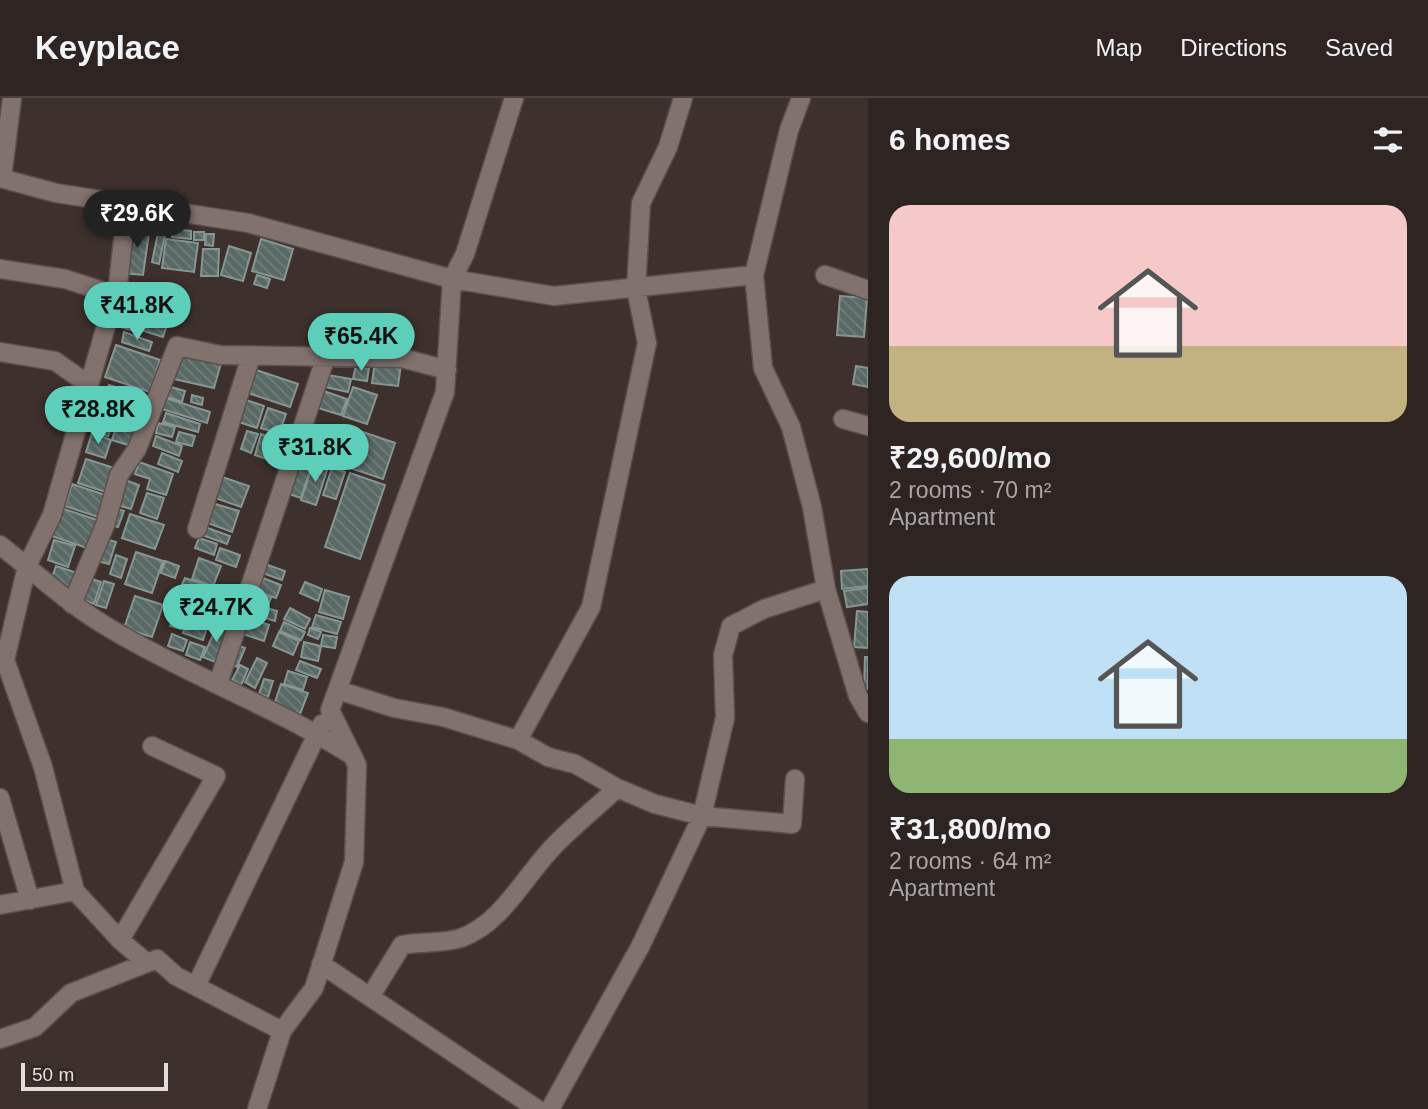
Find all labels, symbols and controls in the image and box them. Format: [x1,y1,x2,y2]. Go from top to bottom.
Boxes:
text: Keyplace [35,29,180,66]
text: Map [1096,34,1142,61]
text: Directions [1180,34,1287,61]
text: Saved [1325,34,1393,61]
icon: filters [1369,121,1407,159]
text: 6 homes [889,123,1011,156]
pin: ₹29.6K [80,190,194,250]
text: ₹29.6K [100,200,174,226]
icon: home [1085,250,1211,376]
pin: ₹41.8K [80,282,194,342]
text: ₹41.8K [100,292,174,318]
pin: ₹65.4K [304,314,418,373]
text: ₹65.4K [324,323,398,349]
pin: ₹28.8K [41,386,155,446]
text: ₹28.8K [61,396,135,422]
pin: ₹31.8K [258,424,372,484]
text: ₹31.8K [278,434,352,460]
text: ₹29,600/mo [889,441,1051,474]
text: 2 rooms · 70 m² [889,477,1051,503]
text: Apartment [889,504,995,530]
pin: ₹24.7K [159,584,273,644]
text: ₹24.7K [179,594,253,620]
icon: home [1085,621,1211,747]
text: ₹31,800/mo [889,812,1051,845]
text: 2 rooms · 64 m² [889,848,1051,874]
text: Apartment [889,875,995,901]
scale bar [21,1060,168,1092]
text: 50 m [32,1064,74,1085]

